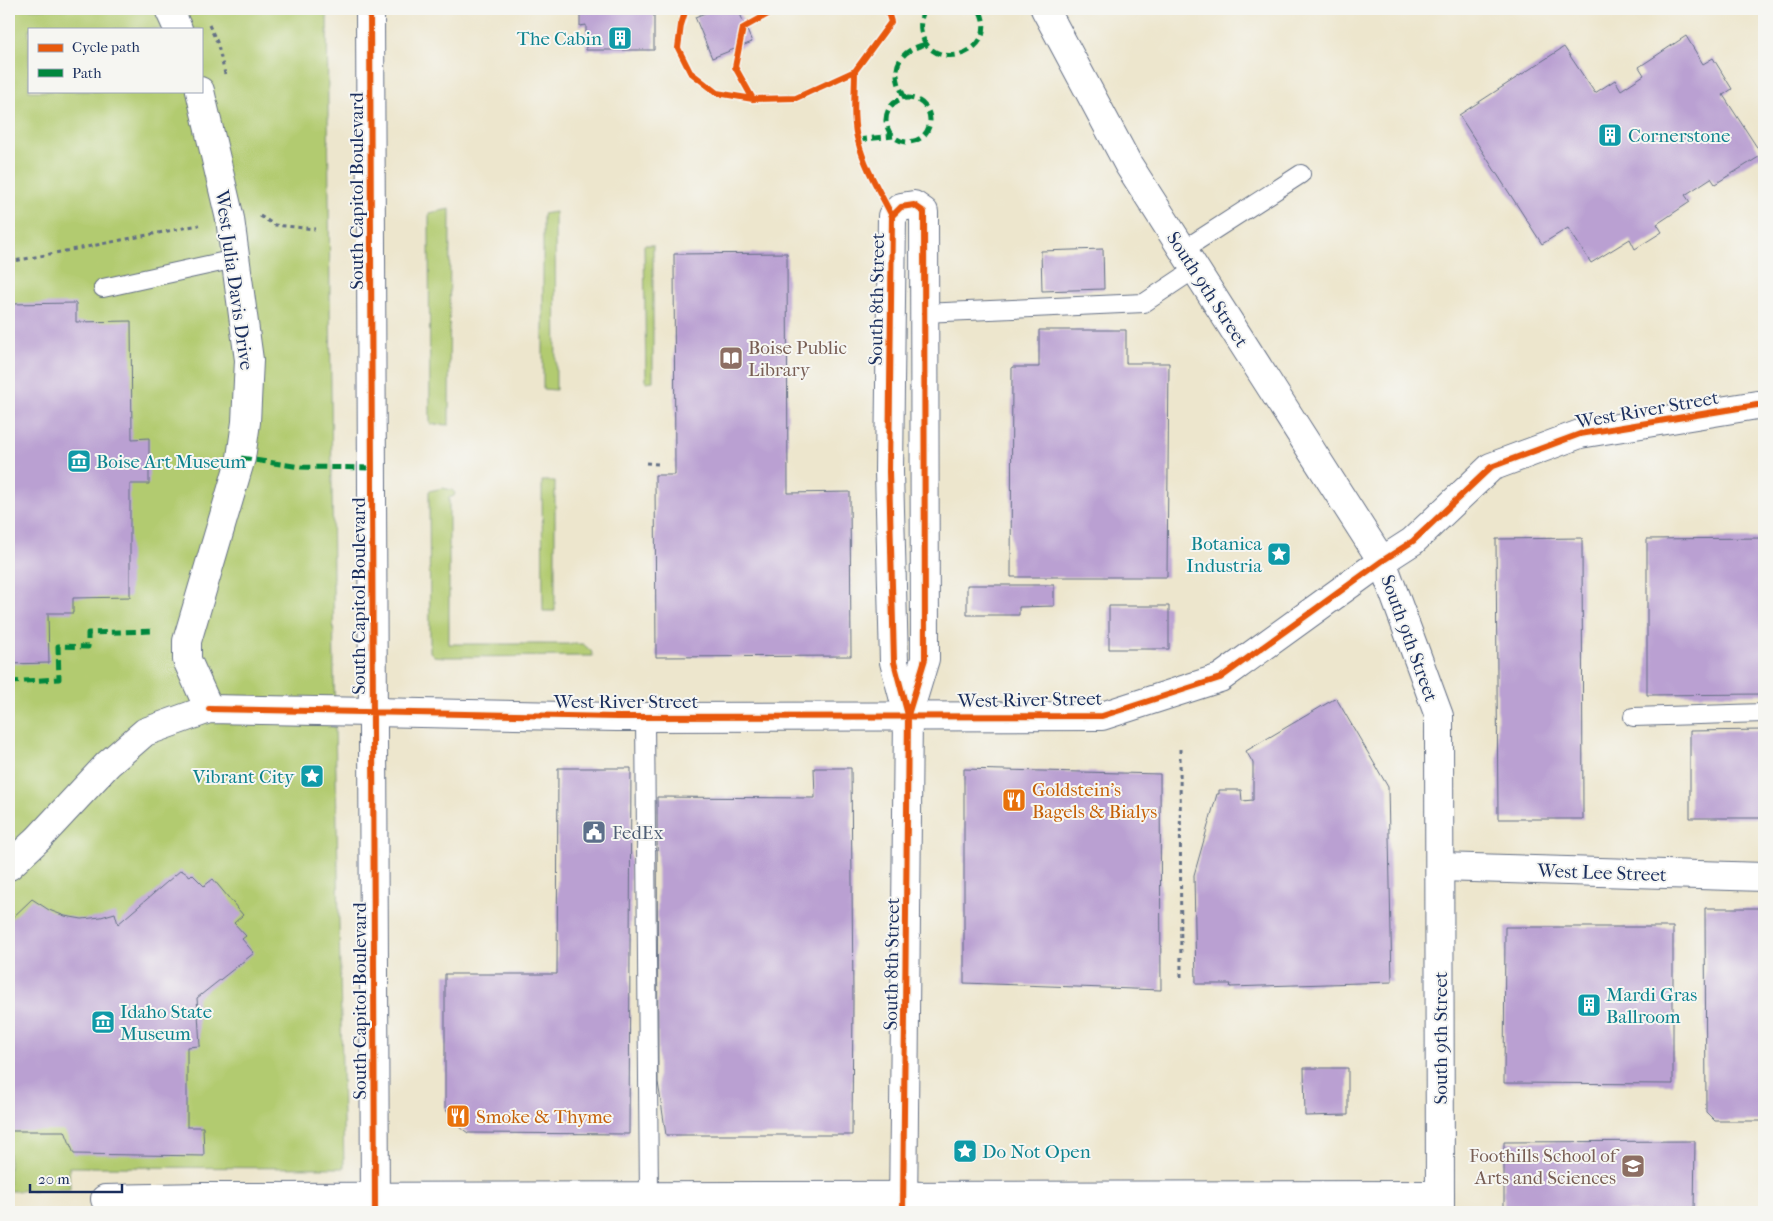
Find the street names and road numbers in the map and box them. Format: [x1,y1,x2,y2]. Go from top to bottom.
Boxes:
street label: South Capitol Boulevard [346,92,368,290]
street label: West Julia Davis Drive [210,188,258,372]
street label: South 9th Street [1162,228,1253,352]
street label: South 8th Street [865,232,889,366]
street label: West River Street [1573,387,1720,434]
street label: South Capitol Boulevard [348,497,370,695]
street label: South 9th Street [1376,572,1442,705]
street label: West River Street [957,688,1103,712]
street label: West River Street [553,691,698,713]
street label: West Lee Street [1536,860,1667,886]
street label: South 8th Street [880,897,904,1031]
street label: South Capitol Boulevard [349,902,371,1100]
street label: South 9th Street [1430,971,1452,1105]

